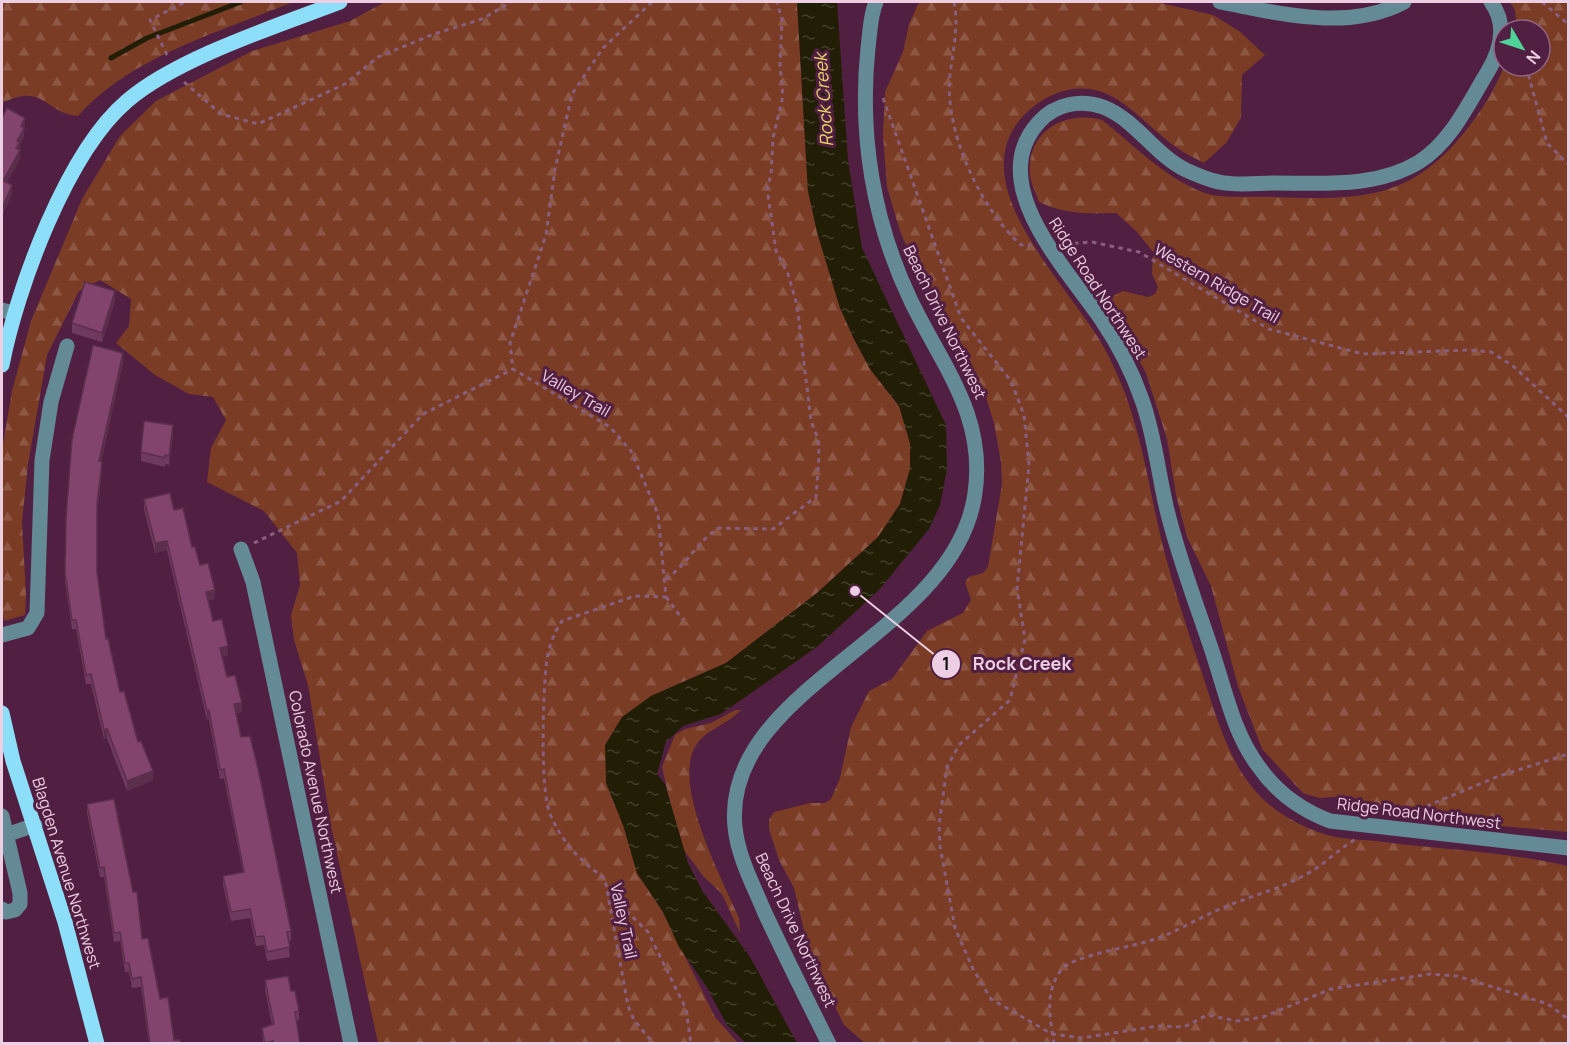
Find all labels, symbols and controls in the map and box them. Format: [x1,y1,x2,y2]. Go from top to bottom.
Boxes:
north arrow [1492,18,1552,78]
text: N [1521,46,1546,69]
water label: Rock Creek [808,49,838,148]
street label: Ridge Road Northwest [1044,213,1152,363]
street label: Western Ridge Trail [1150,238,1284,328]
street label: Beach Drive Northwest [898,242,992,402]
street label: Valley Trail [537,364,615,422]
callout: Rock Creek [931,646,1083,682]
text: 1 [942,651,950,675]
text: Rock Creek [973,651,1072,675]
street label: Colorado Avenue Northwest [284,689,348,895]
street label: Blagden Avenue Northwest [27,774,107,972]
street label: Ridge Road Northwest [1336,792,1502,834]
street label: Beach Drive Northwest [750,849,842,1011]
street label: Valley Trail [605,881,643,961]

